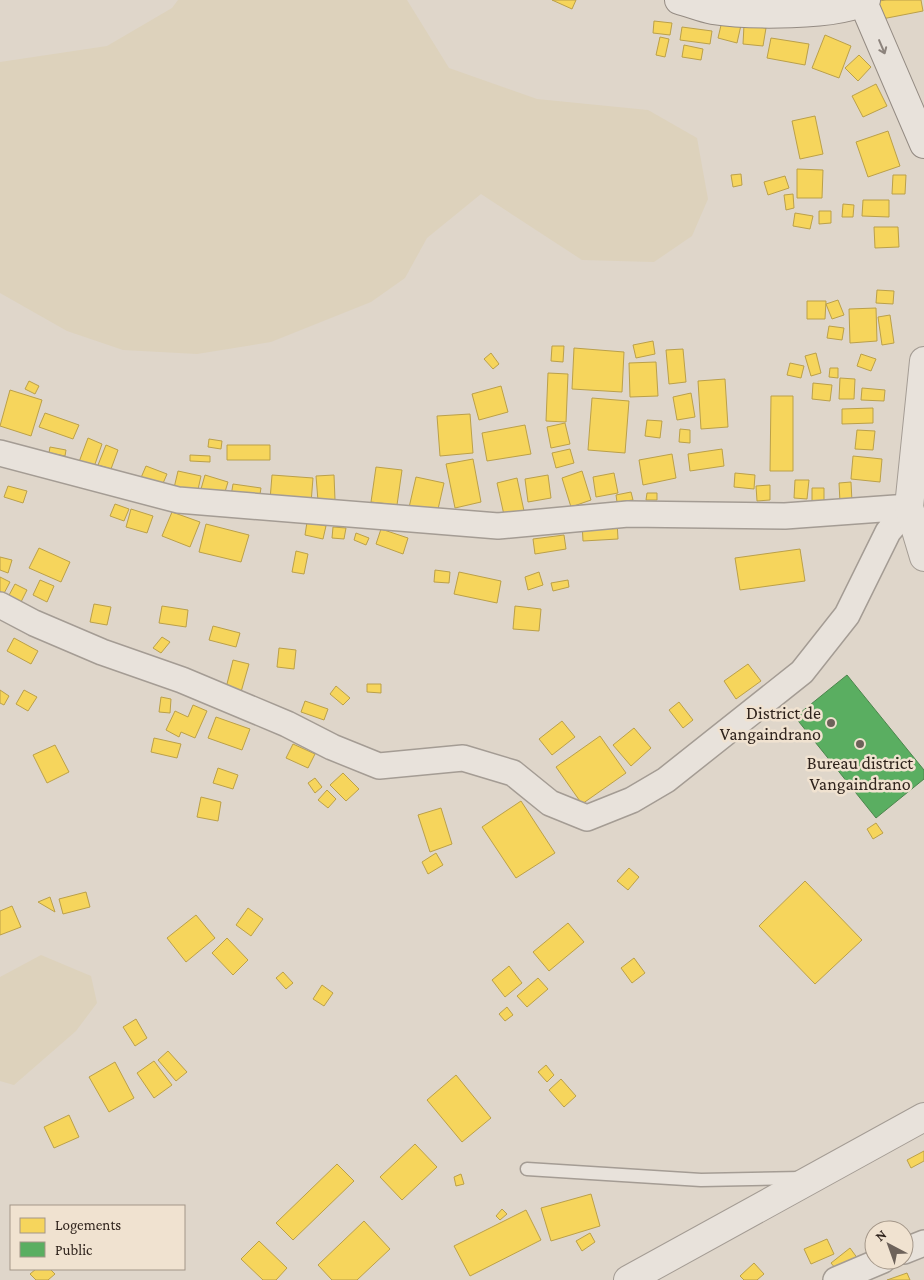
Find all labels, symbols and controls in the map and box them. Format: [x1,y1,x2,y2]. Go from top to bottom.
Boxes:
one-way arrow [878,39,888,54]
place label: District de Vangaindrano [720,703,821,744]
marker: District de Vangaindrano [825,717,837,729]
marker: Bureau district Vangaindrano [854,738,866,750]
place label: Bureau district Vangaindrano [807,753,914,794]
legend [10,1205,185,1270]
text: Logements [55,1217,121,1234]
north arrow [864,1220,914,1270]
text: N [872,1226,890,1244]
text: Public [55,1242,93,1258]

